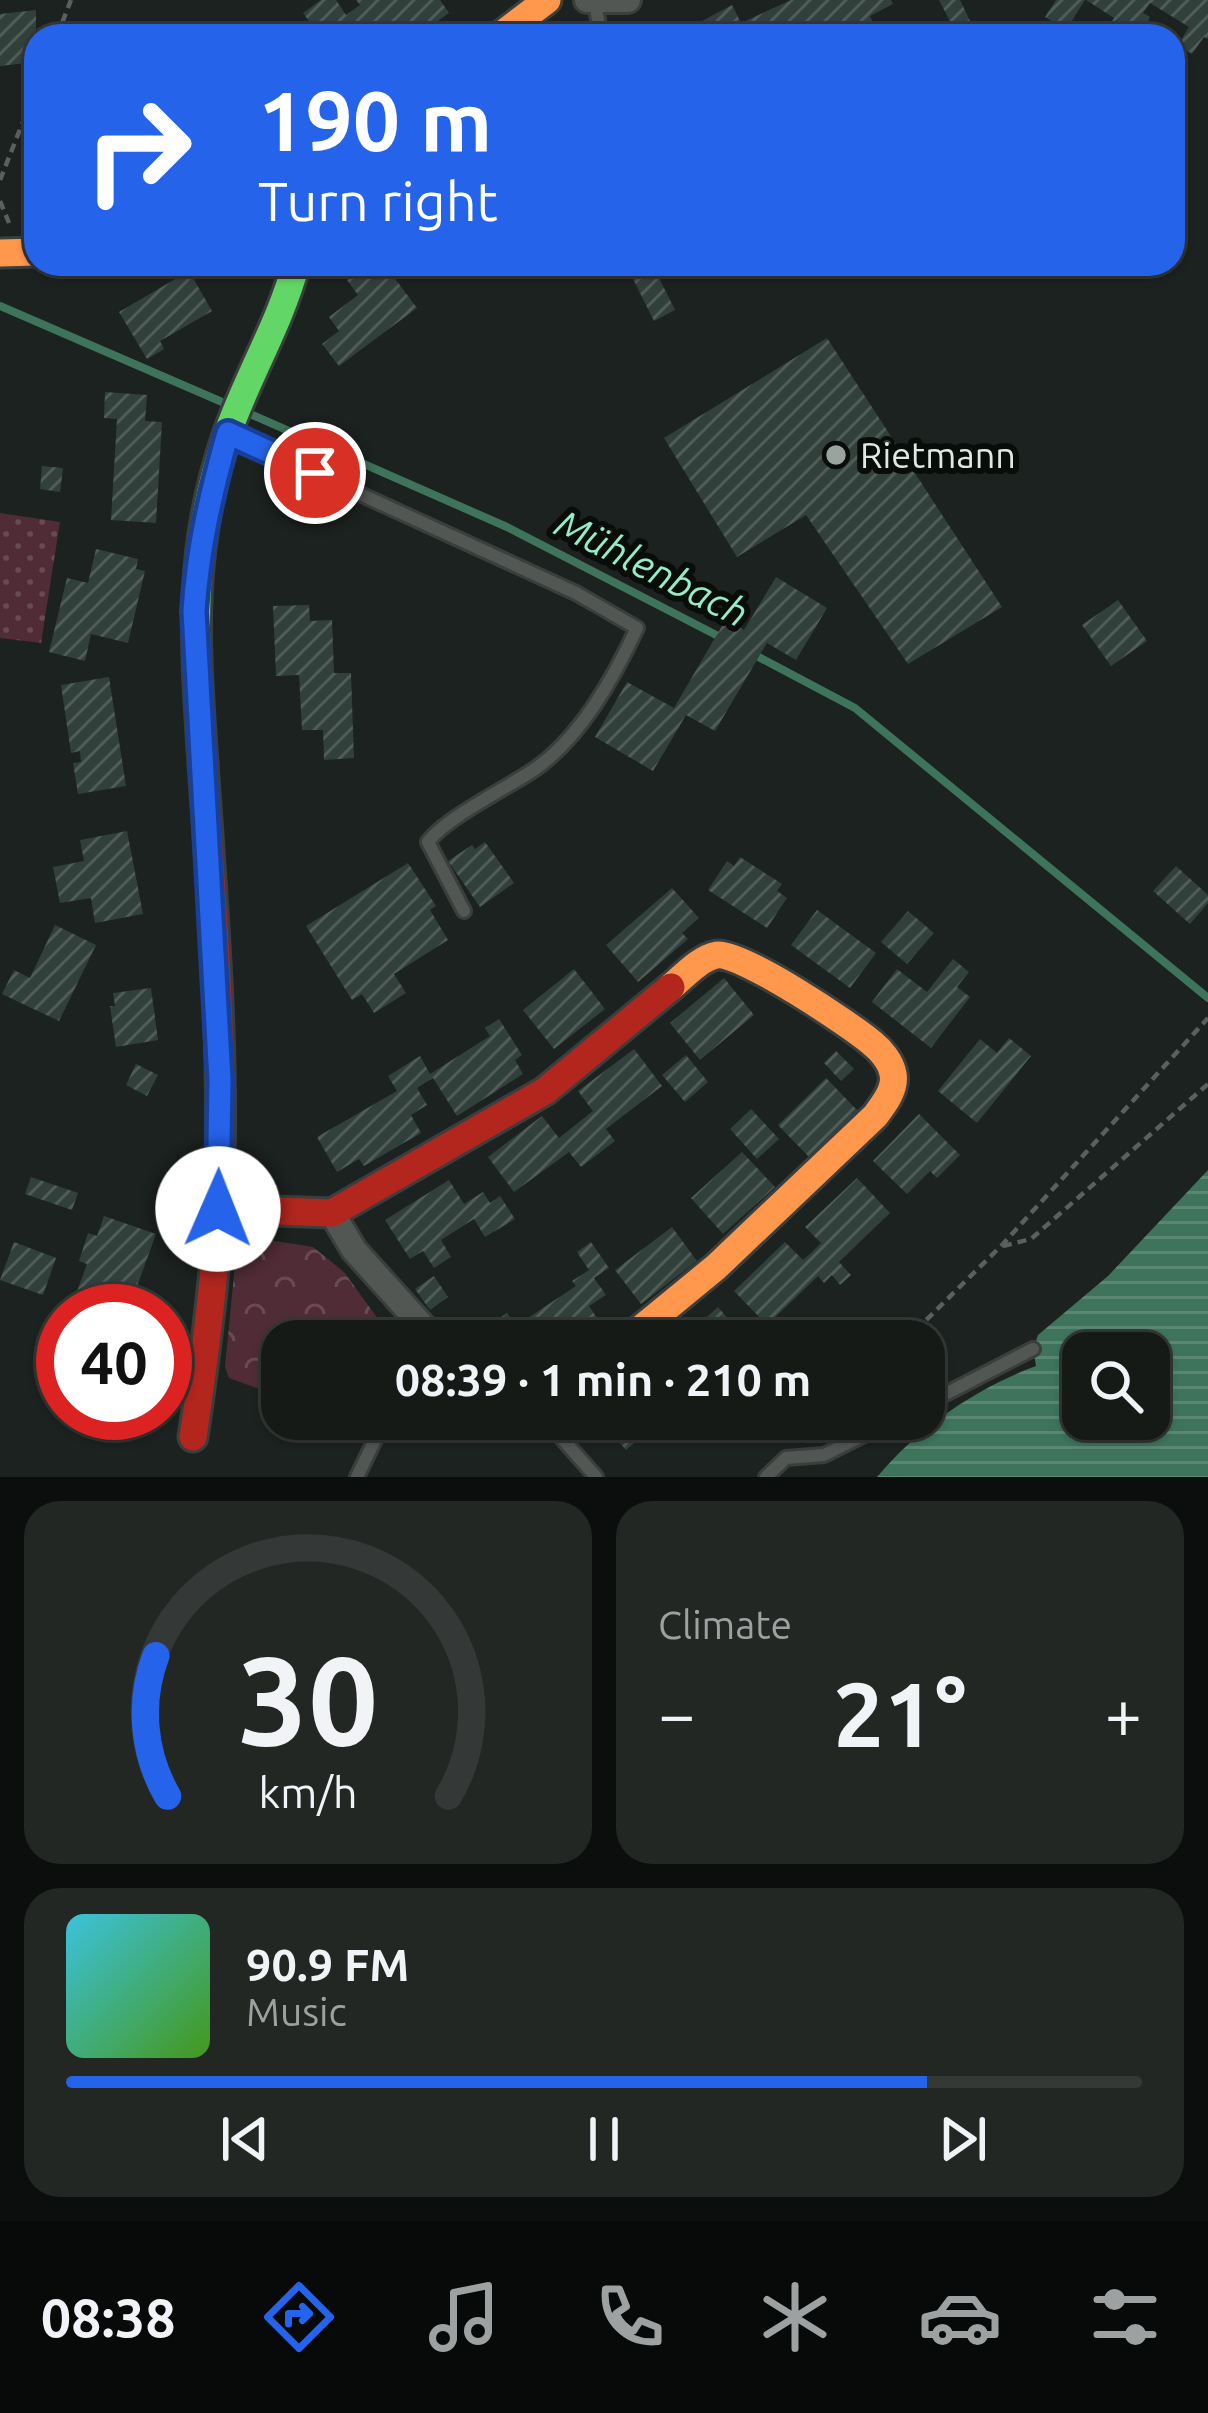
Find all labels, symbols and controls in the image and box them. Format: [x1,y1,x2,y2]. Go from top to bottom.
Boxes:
icon: right [60,72,216,228]
text: 190 m [258,73,492,167]
text: Turn right [258,171,498,231]
pin [264,422,366,524]
place label: Rietmann [860,434,1016,475]
icon: arrive [282,440,348,506]
marker: Rietmann [823,442,849,468]
water label: Mühlenbach [549,501,756,634]
position arrow [155,1146,281,1272]
speed limit sign: 40 [36,1284,192,1440]
map controls [1062,1332,1170,1440]
button: search [1062,1332,1170,1440]
text: 08:39 · 1 min · 210 m [395,1354,811,1405]
text: Climate [658,1603,792,1646]
text: 30 [238,1629,378,1769]
text: 21° [833,1663,967,1764]
text: − [658,1676,695,1750]
text: + [1105,1676,1142,1750]
text: km/h [258,1767,358,1815]
text: 90.9 FM [246,1939,409,1990]
text: Music [246,1990,347,2033]
icon: previous [212,2106,278,2172]
icon: pause [571,2106,637,2172]
icon: next [930,2106,996,2172]
icon: directions [257,2275,341,2359]
icon: music [422,2275,506,2359]
icon: phone [588,2275,672,2359]
icon: climate [753,2275,837,2359]
icon: car [918,2275,1002,2359]
icon: filters [1083,2275,1167,2359]
text: 08:38 [41,2287,176,2347]

